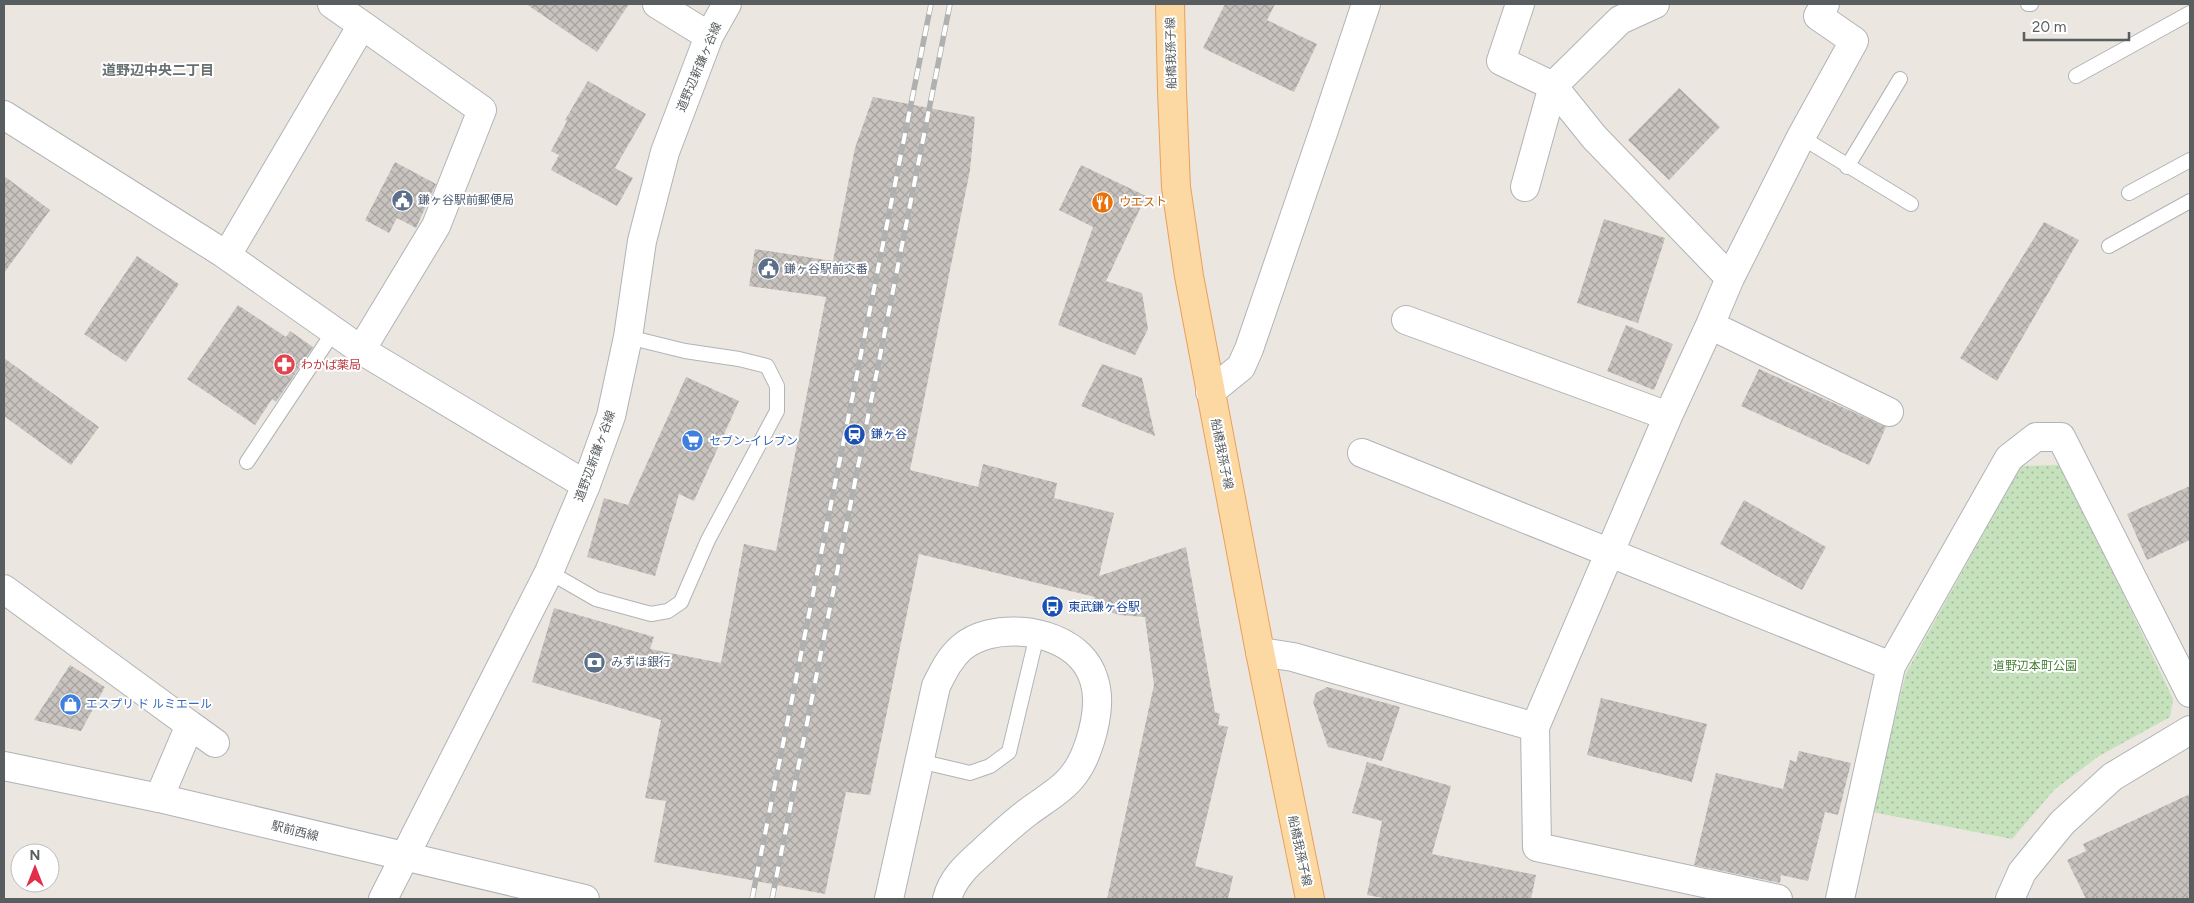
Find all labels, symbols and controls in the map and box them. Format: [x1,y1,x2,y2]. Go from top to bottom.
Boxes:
scale bar [2024,10,2129,42]
street label: 船橋我孫子線 [1163,17,1179,89]
text: 20 m [2032,18,2066,36]
street label: 道野辺新鎌ヶ谷線 [674,20,724,114]
district label: 道野辺中央二丁目 [102,62,214,79]
public building icon: 鎌ヶ谷駅前郵便局 [390,188,414,212]
restaurant icon: ウエスト [1091,190,1115,214]
place label: 鎌ヶ谷駅前郵便局 [418,193,514,207]
place label: ウエスト [1119,195,1167,209]
public building icon: 鎌ヶ谷駅前交番 [756,257,780,281]
place label: 鎌ヶ谷駅前交番 [784,262,868,276]
pharmacy icon: わかば薬局 [273,353,297,377]
place label: わかば薬局 [301,358,361,372]
street label: 道野辺新鎌ヶ谷線 [572,408,618,504]
street label: 船橋我孫子線 [1208,417,1236,491]
station icon: 鎌ヶ谷 [843,422,867,446]
place label: 鎌ヶ谷 [871,427,907,441]
supermarket icon: セブン-イレブン [681,429,705,453]
place label: セブン-イレブン [709,434,798,448]
bus stop icon: 東武鎌ヶ谷駅 [1040,595,1064,619]
place label: 東武鎌ヶ谷駅 [1068,600,1140,614]
bank icon: みずほ銀行 [583,650,607,674]
place label: みずほ銀行 [611,655,671,669]
park label: 道野辺本町公園 [1993,659,2077,673]
shop icon: エスプリ ド ルミエール [58,692,82,716]
place label: エスプリ ド ルミエール [86,697,212,711]
street label: 船橋我孫子線 [1286,814,1314,888]
street label: 駅前西線 [270,818,320,844]
north arrow [10,843,60,893]
text: N [30,847,40,864]

